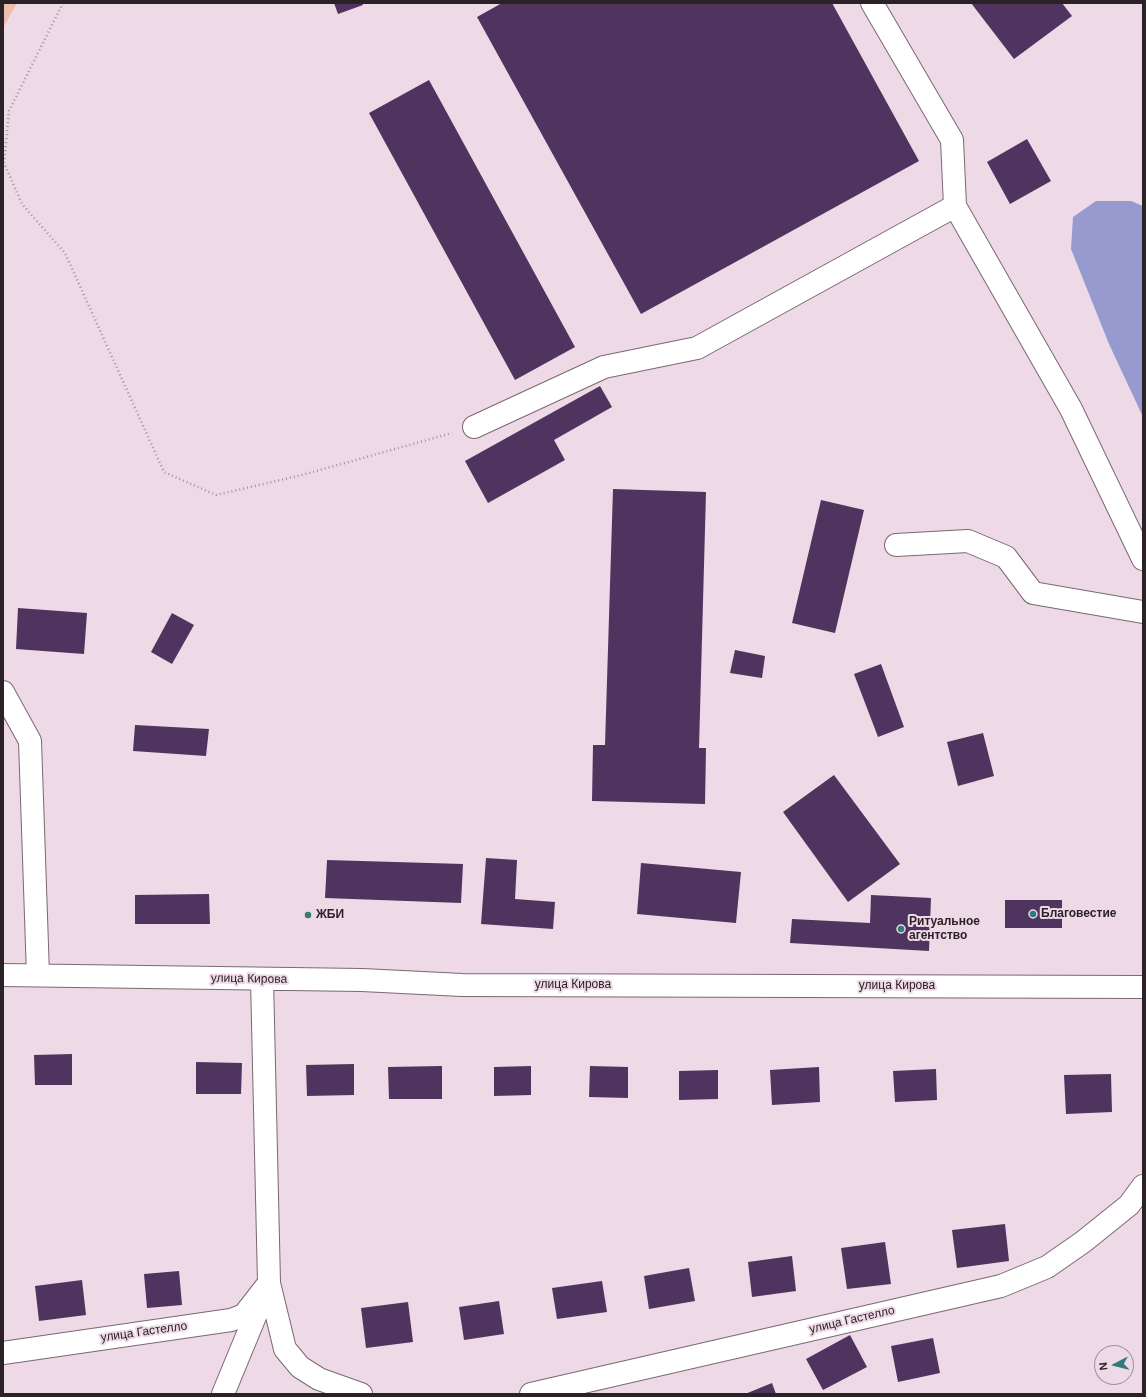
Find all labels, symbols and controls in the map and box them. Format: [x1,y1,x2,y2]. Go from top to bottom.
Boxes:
place label: Благовестие [1041,907,1116,921]
place label: ЖБИ [316,908,344,922]
marker: Благовестие [1028,909,1038,919]
marker: ЖБИ [303,910,313,920]
place label: Ритуальное агентство [909,915,980,943]
marker: Ритуальное агентство [896,924,906,934]
street label: улица Кирова [211,971,287,987]
street label: улица Кирова [535,978,611,992]
street label: улица Кирова [859,979,935,993]
street label: улица Гастелло [808,1303,896,1337]
street label: улица Гастелло [100,1319,188,1345]
north arrow [1094,1345,1134,1385]
text: N [1097,1362,1110,1371]

